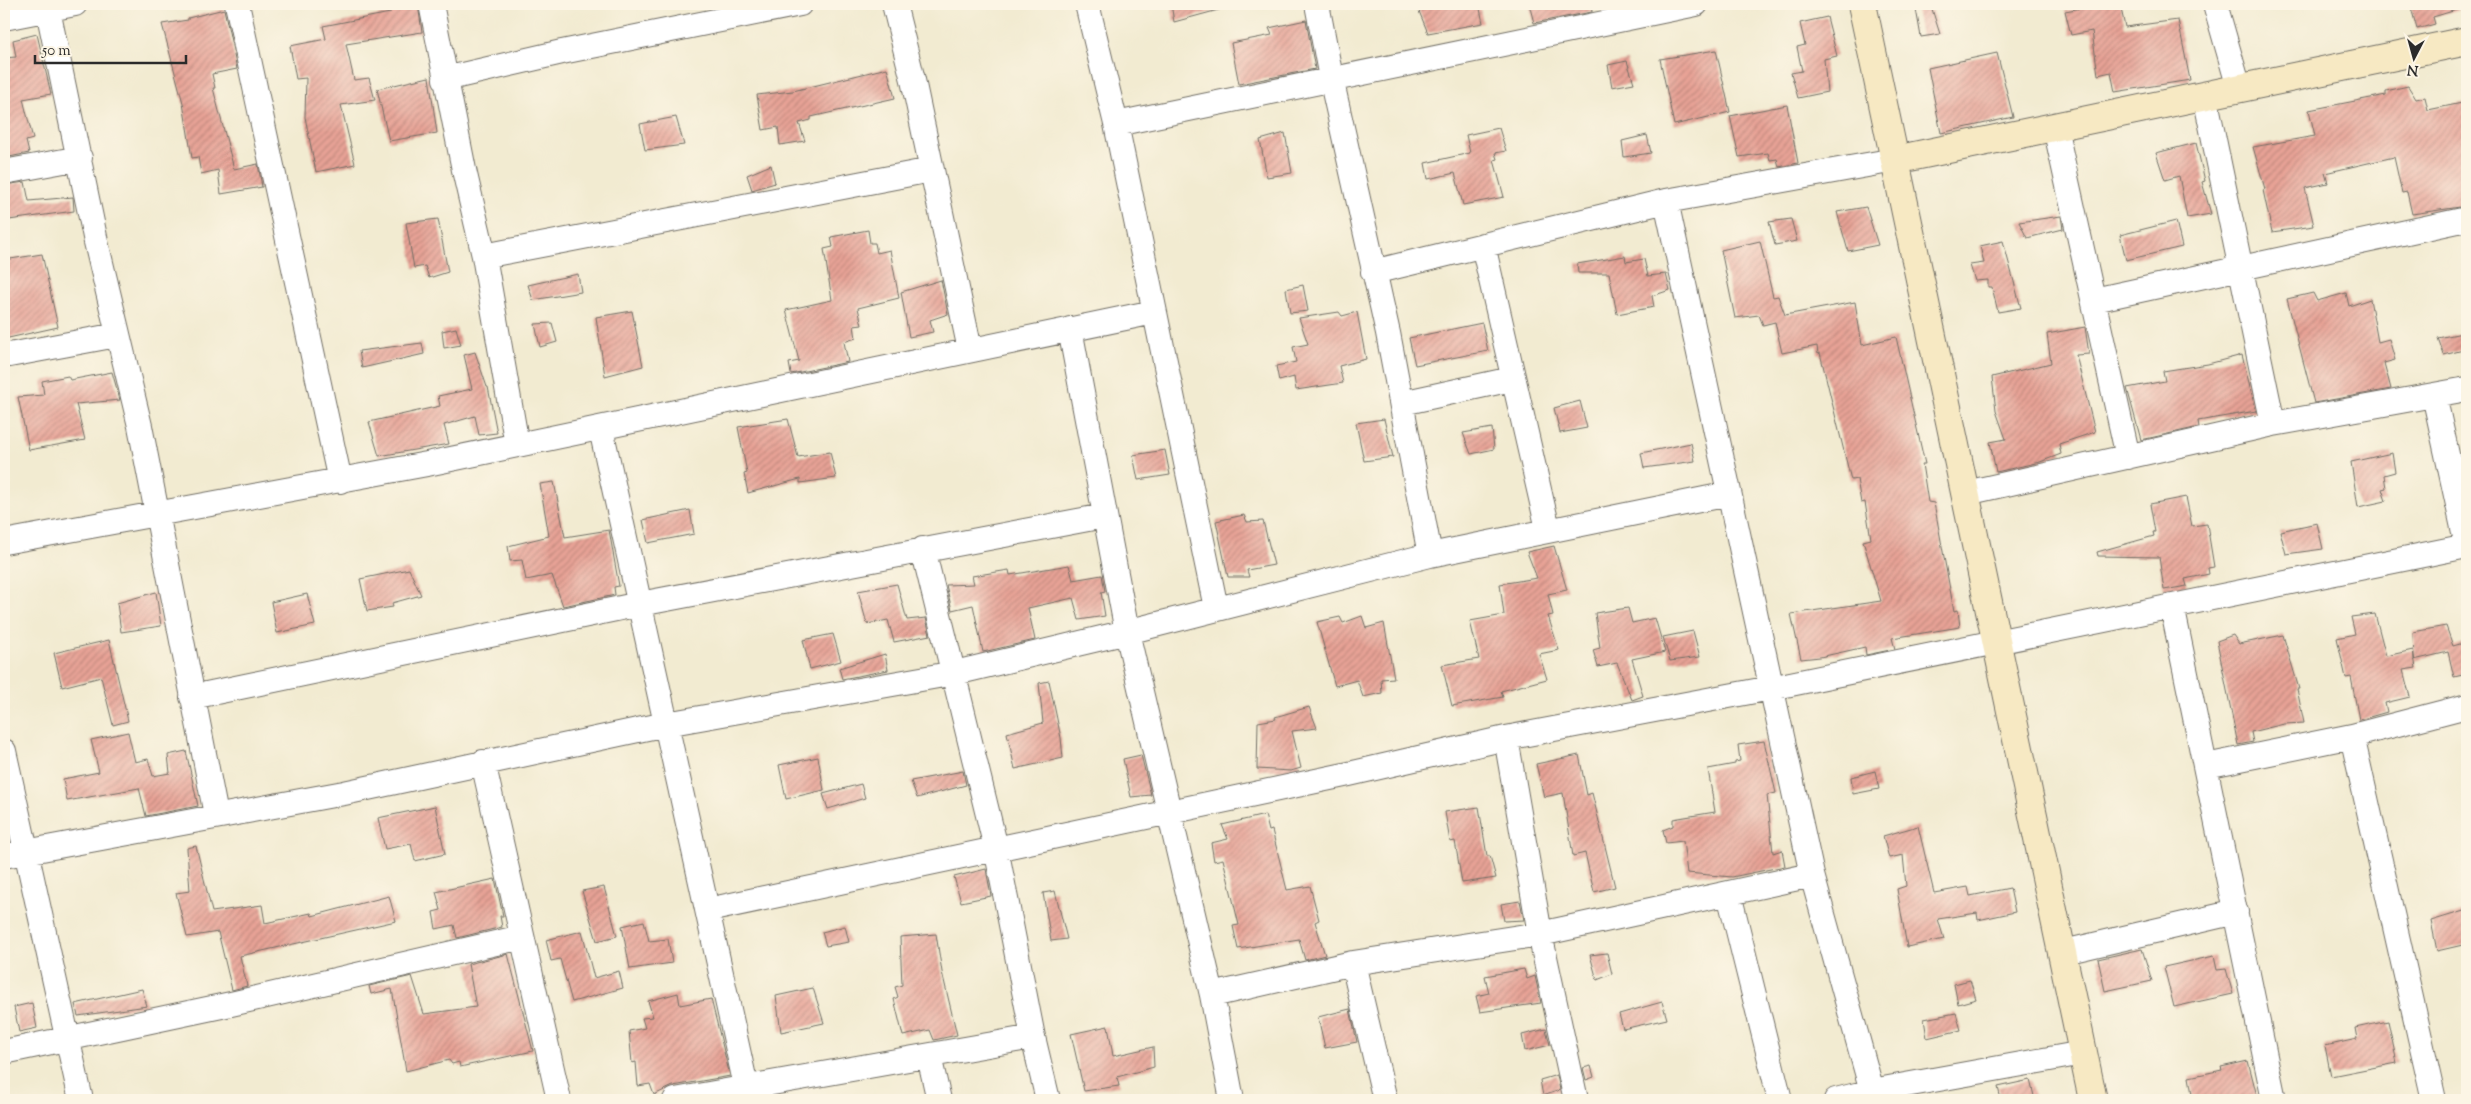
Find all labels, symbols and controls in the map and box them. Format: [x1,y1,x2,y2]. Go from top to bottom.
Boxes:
scale bar [35,32,186,64]
north arrow [2388,32,2438,82]
text: 50 m [41,41,71,62]
text: N [2406,58,2419,79]

